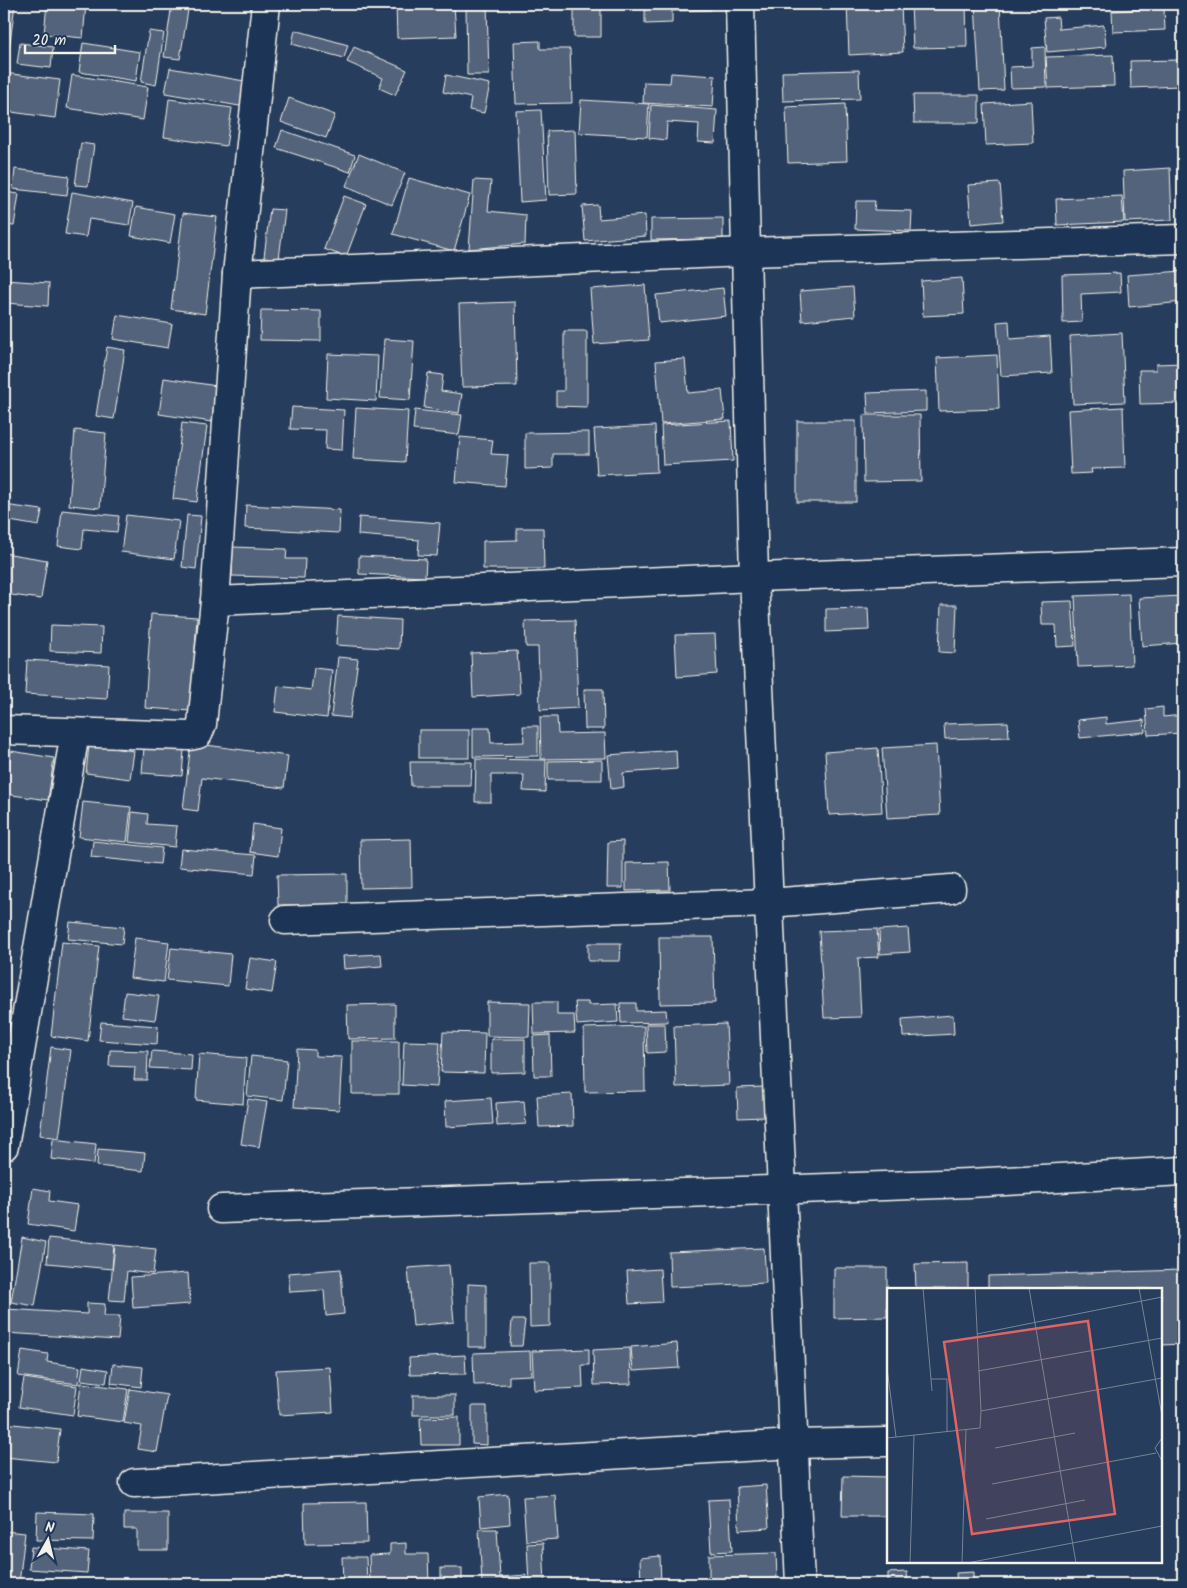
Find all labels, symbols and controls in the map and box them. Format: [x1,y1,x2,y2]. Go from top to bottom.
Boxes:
scale bar [25,22,115,54]
text: 20 m [32,29,66,53]
inset map [887,1288,1162,1563]
north arrow [22,1516,72,1566]
text: N [44,1517,56,1540]

